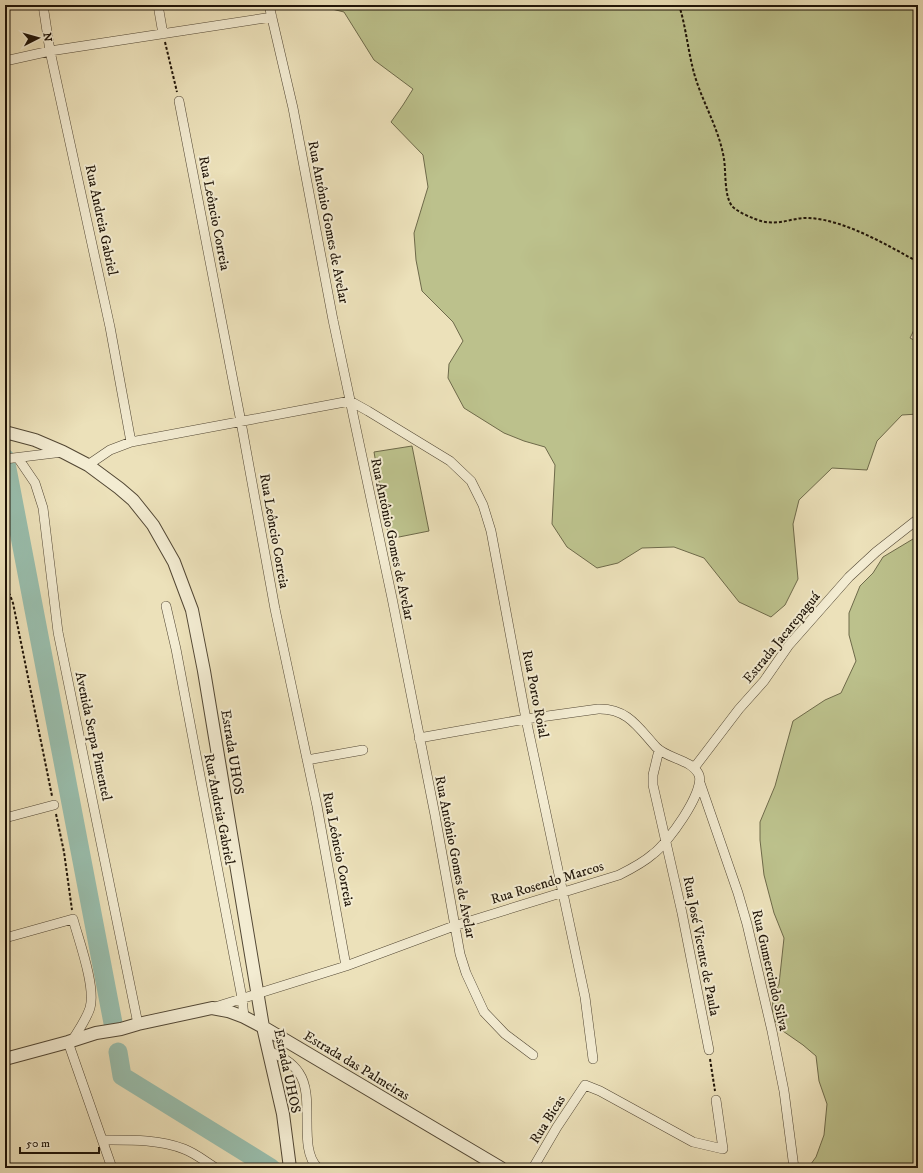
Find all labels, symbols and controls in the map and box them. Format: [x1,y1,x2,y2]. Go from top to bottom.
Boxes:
north arrow [18,18,58,58]
text: N [40,32,54,42]
street label: Rua Antônio Gomes de Avelar [303,139,353,306]
street label: Rua Leôncio Correia [194,154,234,272]
street label: Rua Andreia Gabriel [80,163,122,278]
street label: Rua Antônio Gomes de Avelar [366,456,418,623]
street label: Rua Leôncio Correia [255,472,293,590]
street label: Estrada Jacarepaguá [739,588,824,687]
street label: Rua Porto Roial [518,649,552,740]
street label: Avenida Serpa Pimentel [71,670,116,803]
street label: Estrada UHOS [216,708,248,796]
street label: Rua Andreia Gabriel [199,752,239,867]
street label: Rua Antônio Gomes de Avelar [430,774,480,941]
street label: Rua Leôncio Correia [318,790,358,908]
street label: Rua Rosendo Marcos [489,857,606,909]
street label: Rua José Vicente de Paula [679,875,723,1018]
street label: Rua Gumercindo Silva [747,908,793,1033]
street label: Estrada UHOS [269,1027,305,1115]
street label: Estrada das Palmeiras [300,1027,413,1105]
street label: Rua Bicas [526,1092,570,1147]
scale bar [20,1129,99,1155]
text: 50 m [26,1136,50,1151]

